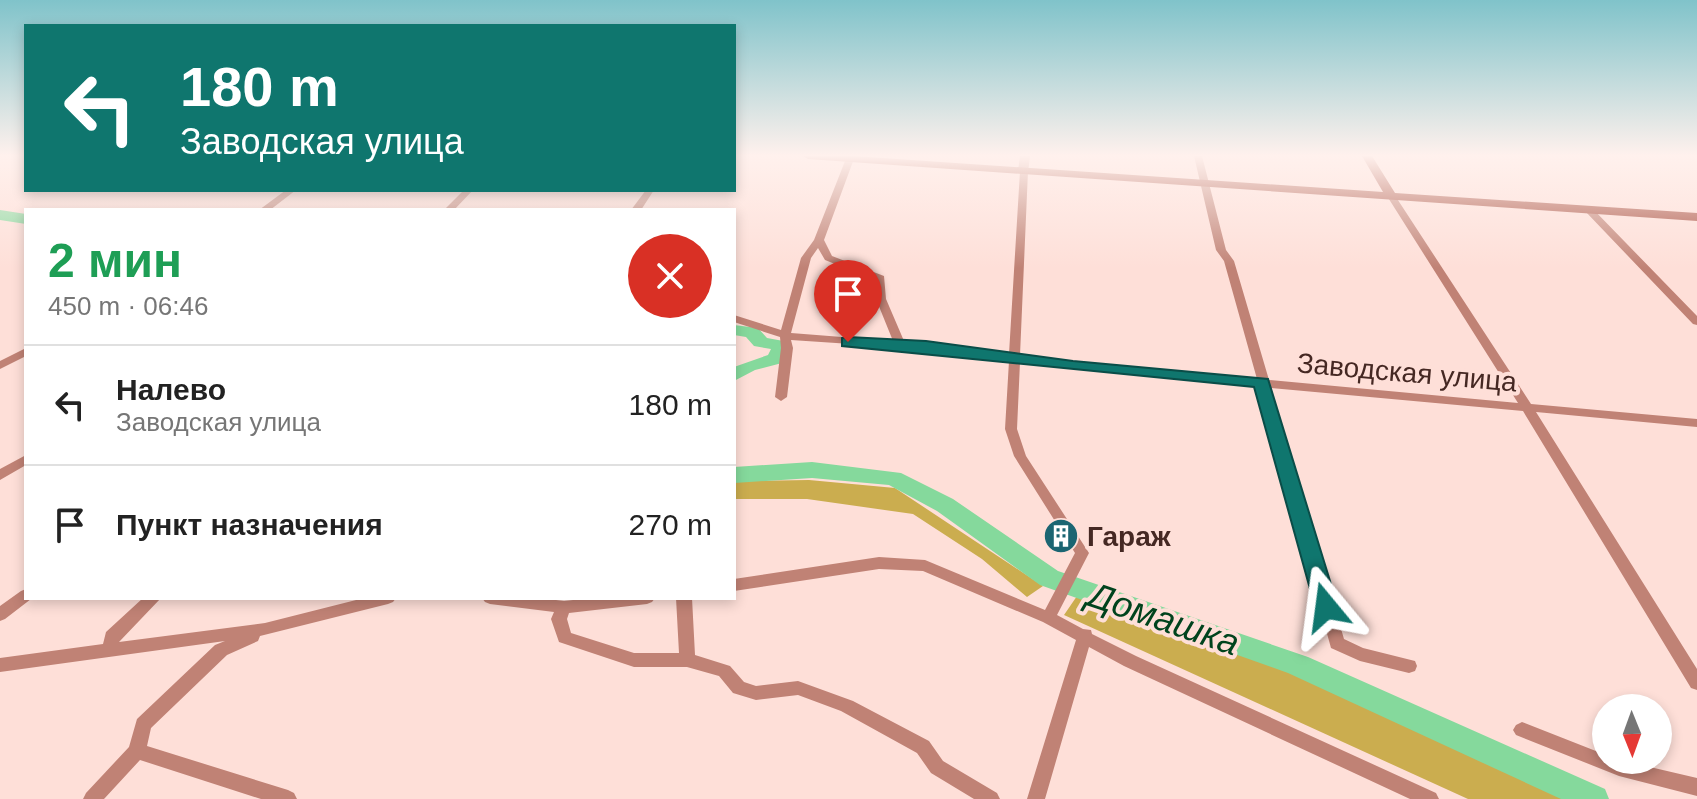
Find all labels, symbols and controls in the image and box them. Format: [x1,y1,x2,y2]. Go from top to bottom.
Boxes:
text: 180 m [180,55,339,118]
icon: left [48,56,152,160]
text: Заводская улица [180,121,464,162]
text: 2 мин [48,234,182,287]
button: close [628,234,712,318]
pin [814,260,882,342]
icon: arrive [826,272,870,316]
text: 450 m · 06:46 [48,291,208,321]
street label: Заводская улица [1296,347,1519,398]
text: Налево [116,373,226,406]
icon: left [48,383,92,427]
text: 180 m [629,388,712,421]
text: Заводская улица [116,407,321,437]
icon: arrive [48,503,92,547]
text: Пункт назначения [116,508,383,541]
text: 270 m [629,508,712,541]
building icon: Гараж [1042,517,1080,555]
place label: Гараж [1087,521,1172,552]
position arrow [1284,565,1368,649]
water label: Домашка [1079,572,1245,663]
north arrow [1592,694,1672,774]
map controls [1592,694,1672,774]

